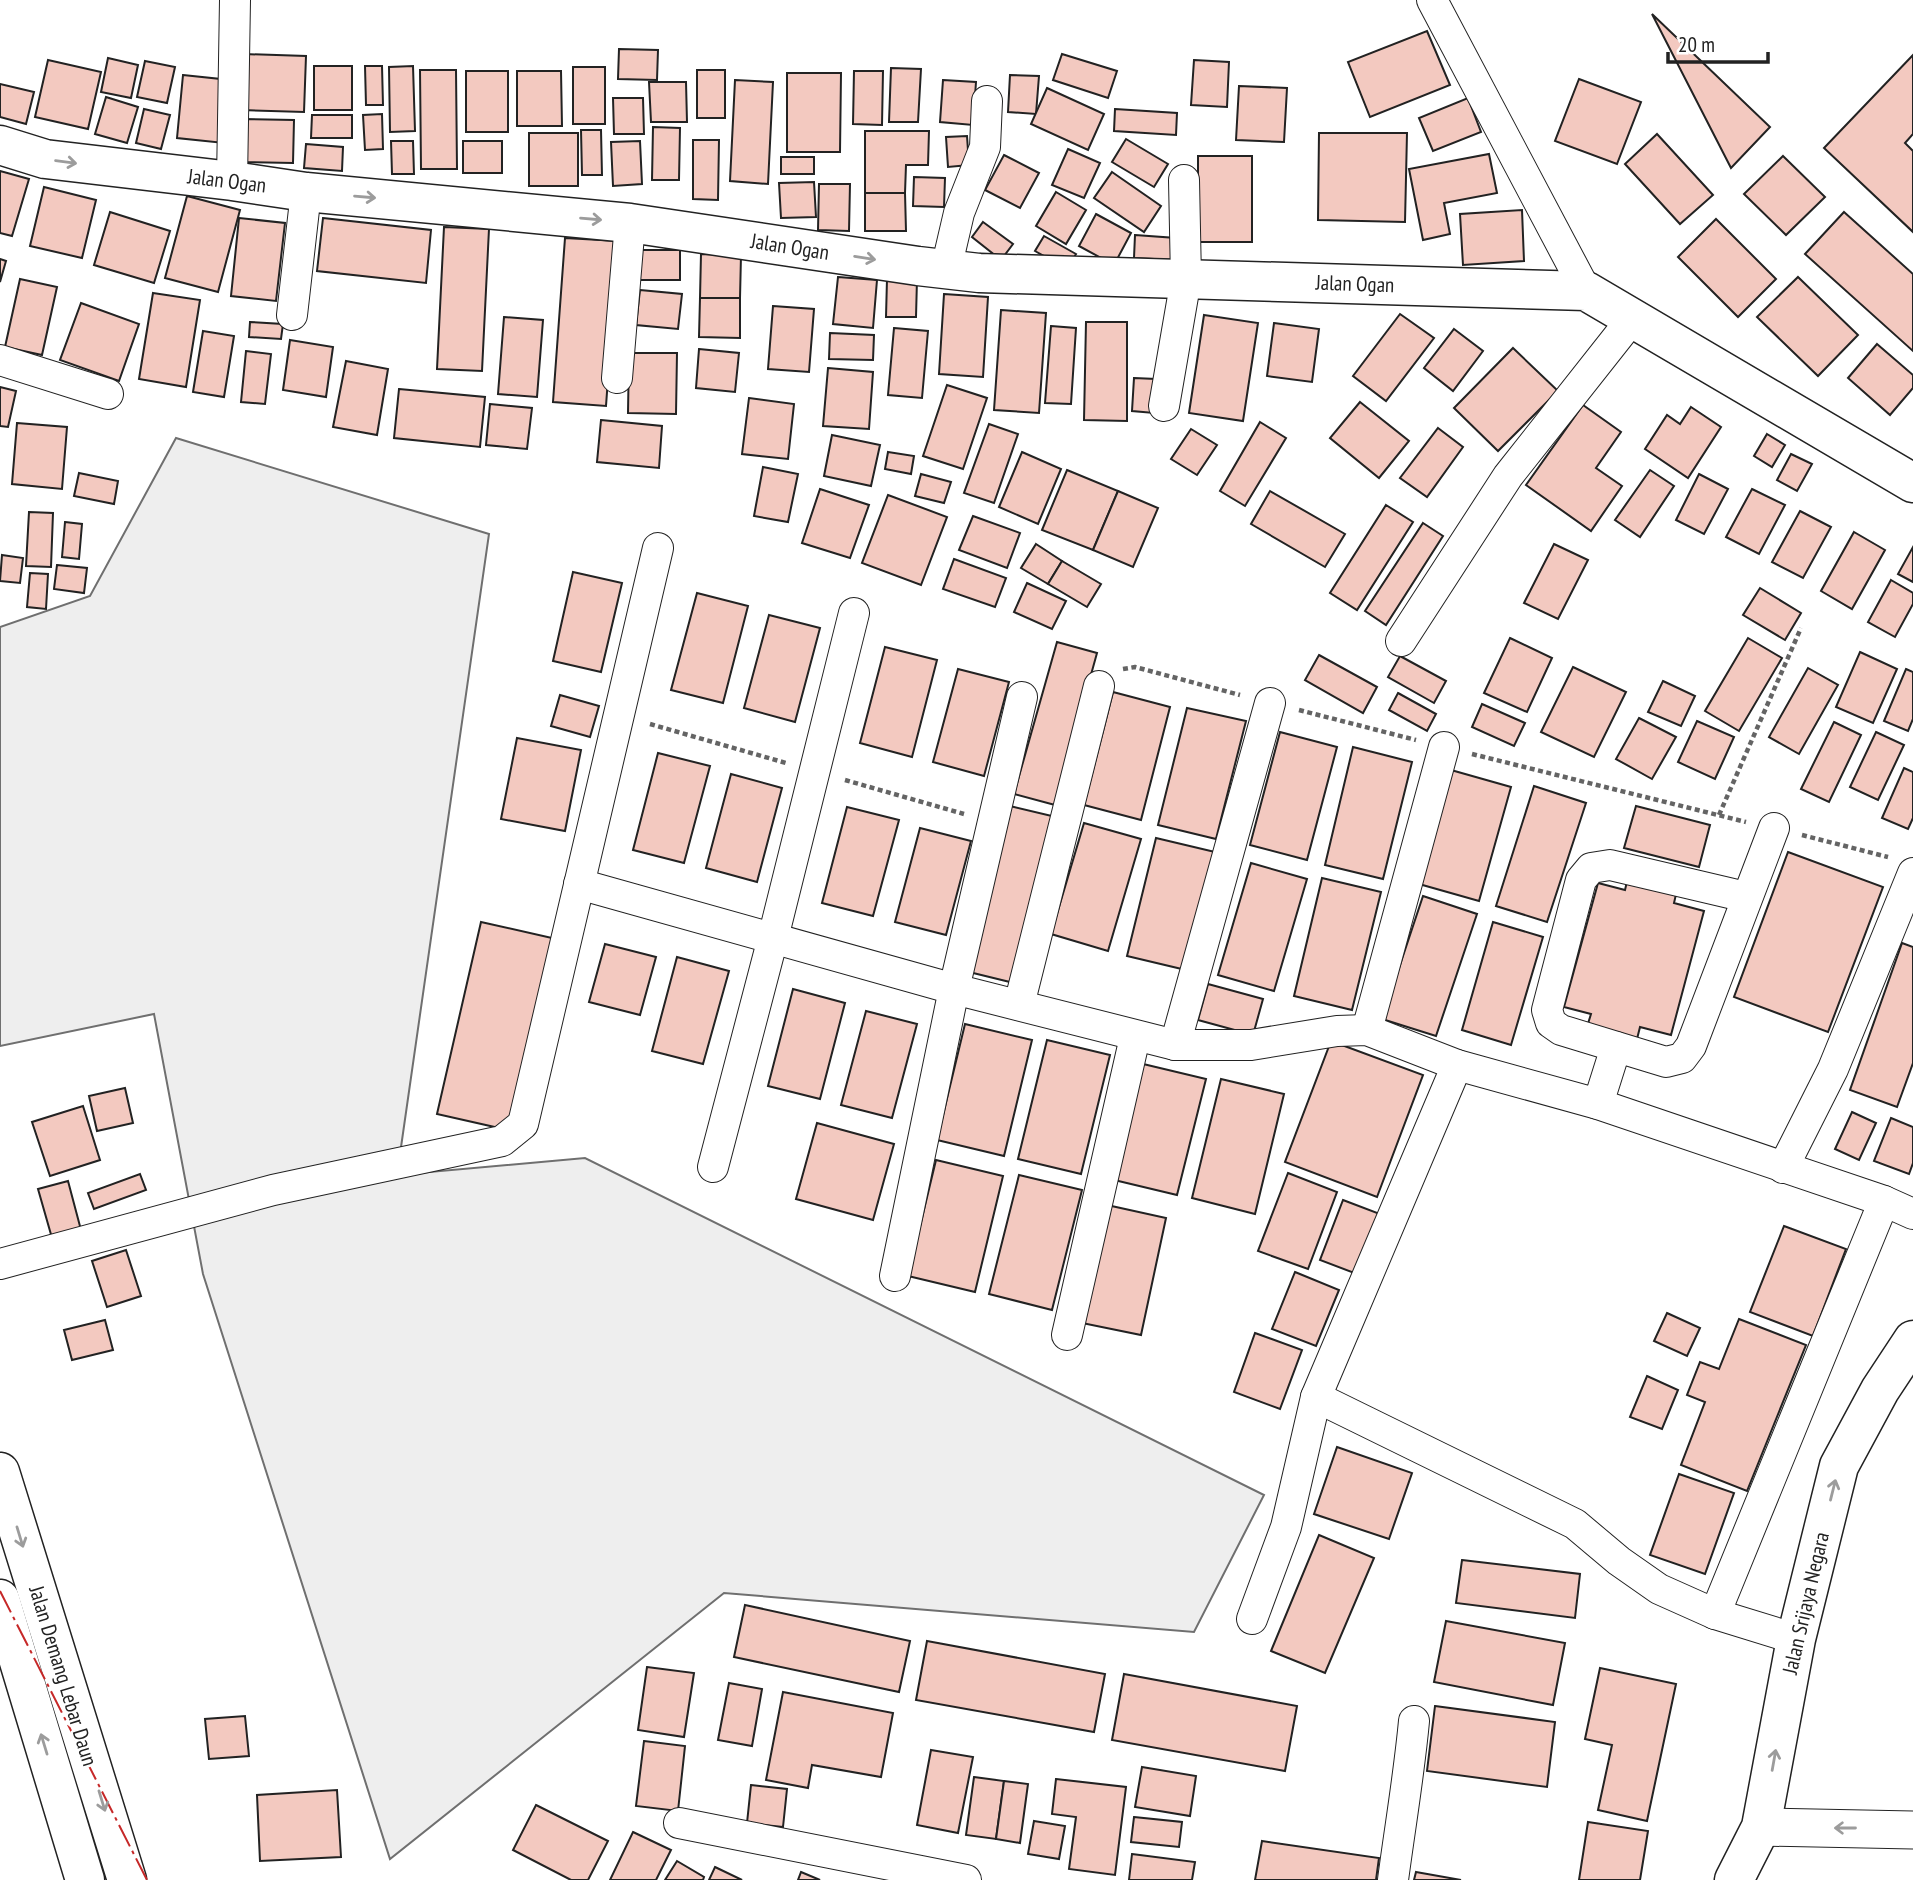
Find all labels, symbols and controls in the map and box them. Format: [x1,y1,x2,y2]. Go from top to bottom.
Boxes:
scale bar [1668,21,1768,65]
text: 20 m [1678,31,1715,58]
one-way arrow [54,155,77,168]
street label: Jalan Ogan [185,162,268,199]
one-way arrow [353,191,375,204]
one-way arrow [579,213,602,226]
street label: Jalan Ogan [748,227,831,266]
one-way arrow [853,252,876,265]
street label: Jalan Ogan [1314,269,1395,298]
one-way arrow [1827,1479,1840,1502]
one-way arrow [15,1525,28,1547]
street label: Jalan Srijaya Negara [1776,1529,1835,1677]
street label: Jalan Demang Lebar Daun [23,1582,104,1769]
one-way arrow [36,1734,49,1756]
one-way arrow [1768,1749,1781,1772]
one-way arrow [97,1789,110,1811]
one-way arrow [1834,1821,1857,1835]

